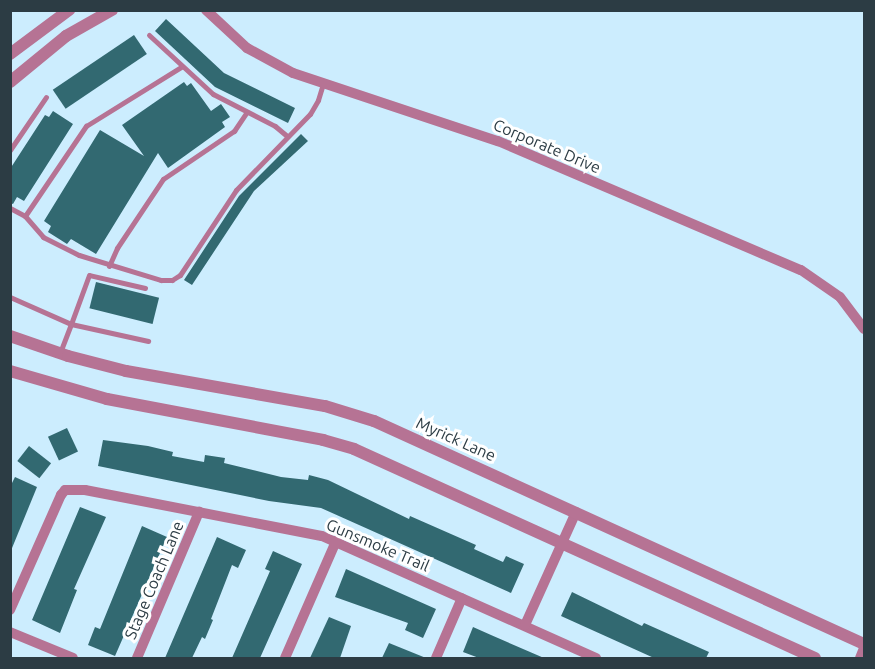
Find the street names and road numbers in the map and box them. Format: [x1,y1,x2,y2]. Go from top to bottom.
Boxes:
street label: Corporate Drive [490,115,604,177]
street label: Myrick Lane [413,413,499,465]
street label: Gunsmoke Trail [324,515,432,575]
street label: Stage Coach Lane [120,518,188,642]

